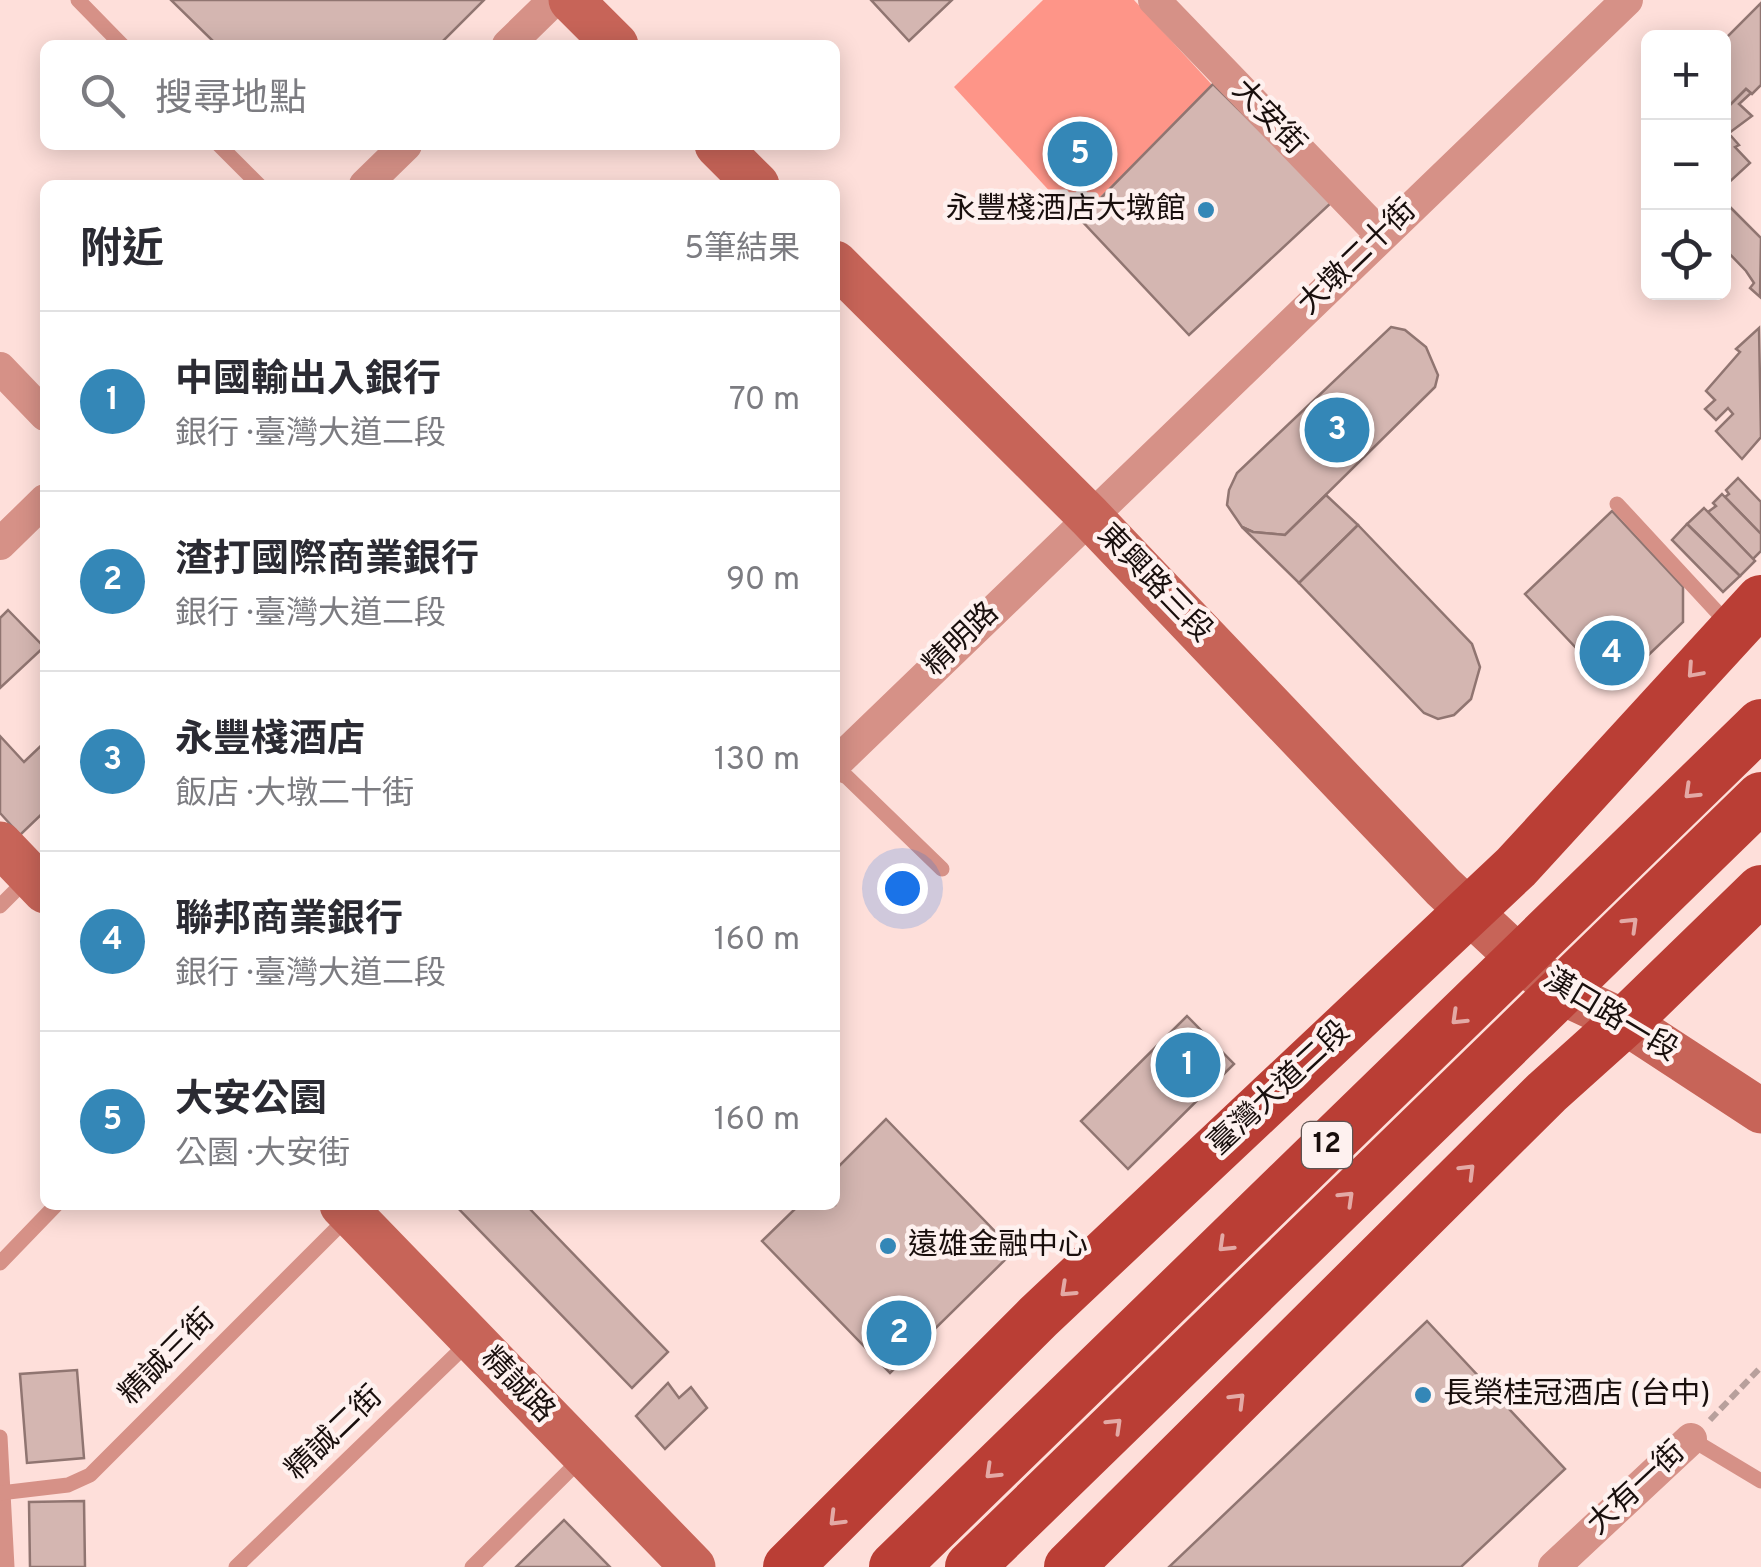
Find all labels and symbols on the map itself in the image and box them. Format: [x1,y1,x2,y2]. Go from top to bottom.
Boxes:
street label: 大安街 [1223,73,1313,163]
pin: 5 [1048,116,1112,192]
place label: 永豐棧酒店大墩館 [946,192,1186,229]
street label: 大墩二十街 [1291,193,1425,323]
marker: 永豐棧酒店大墩館 [1195,199,1217,221]
pin: 3 [1304,392,1370,468]
street label: 東興路三段 [1089,517,1219,651]
street label: 精明路 [917,595,1007,685]
pin: 4 [1580,616,1644,690]
one-way arrow [1687,659,1705,678]
one-way arrow [1685,780,1703,798]
your location [877,863,928,914]
one-way arrow [1620,918,1638,936]
street label: 漢口路一段 [1536,962,1684,1070]
one-way arrow [1451,1006,1469,1024]
street label: 臺灣大道二段 [1202,1014,1358,1164]
pin: 1 [1156,1028,1220,1102]
road number: 12 [1302,1122,1352,1168]
one-way arrow [1457,1164,1475,1182]
one-way arrow [1336,1191,1354,1209]
place label: 遠雄金融中心 [908,1228,1088,1265]
one-way arrow [1218,1233,1236,1251]
marker: 遠雄金融中心 [877,1235,899,1257]
one-way arrow [1060,1278,1079,1296]
pin: 2 [866,1296,932,1370]
street label: 精誠三街 [112,1302,224,1414]
street label: 精誠路 [472,1341,562,1431]
place label: 長榮桂冠酒店 (台中) [1443,1377,1711,1414]
street label: 精誠二街 [279,1379,391,1489]
marker: 長榮桂冠酒店 (台中) [1412,1384,1434,1406]
one-way arrow [1226,1393,1244,1411]
one-way arrow [1104,1419,1122,1437]
street label: 大有一街 [1581,1435,1693,1543]
one-way arrow [986,1460,1004,1478]
one-way arrow [830,1507,848,1525]

